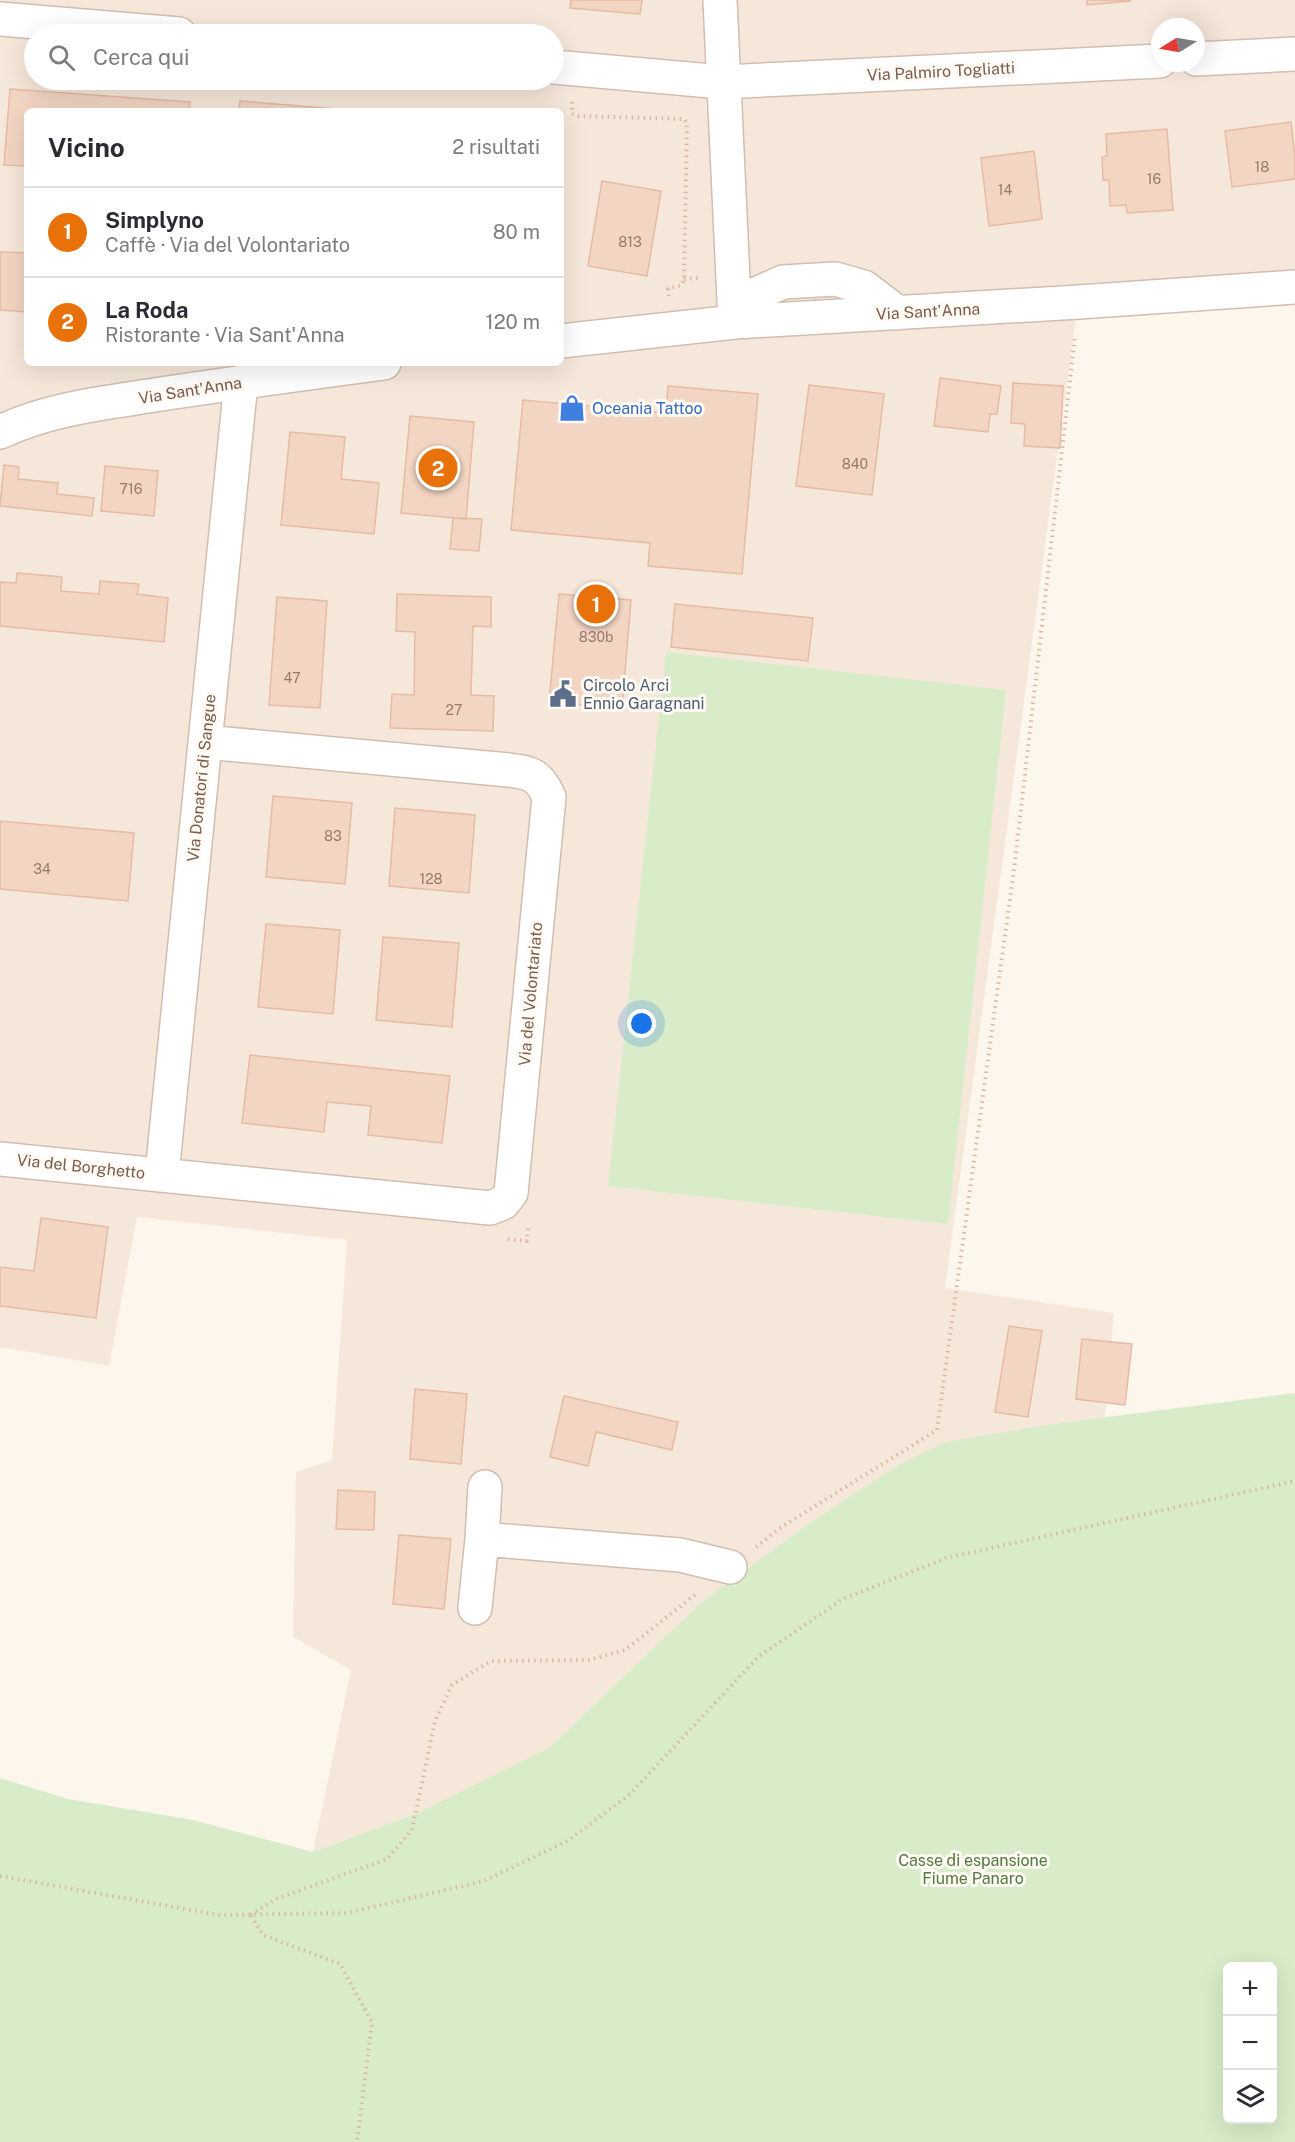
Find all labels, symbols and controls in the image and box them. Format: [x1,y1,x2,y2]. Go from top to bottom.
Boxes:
north arrow [1151,18,1205,72]
search box [24,24,564,90]
icon: search [45,41,78,74]
text: Cerca qui [93,44,190,70]
street label: Via Palmiro Togliatti [867,58,1015,85]
text: Vicino [48,132,125,163]
text: 2 risultati [452,135,540,159]
house number: 18 [1255,159,1269,175]
house number: 16 [1147,171,1161,187]
house number: 14 [998,182,1012,198]
text: Simplyno [105,207,204,233]
text: 1 [63,220,72,244]
text: 80 m [493,220,540,244]
text: Caffè · Via del Volontariato [105,233,350,257]
house number: 813 [618,234,642,250]
text: La Roda [105,297,188,323]
street label: Via Sant'Anna [875,299,981,324]
text: 2 [61,310,74,334]
text: 120 m [486,310,540,334]
text: Ristorante · Via Sant'Anna [105,323,345,347]
street label: Via Sant'Anna [137,373,243,408]
shop icon: Oceania Tattoo [557,393,587,423]
place label: Oceania Tattoo [592,399,703,418]
pin: 2 [418,446,458,490]
house number: 840 [842,456,868,472]
house number: 716 [119,481,143,497]
pin: 1 [576,582,616,626]
house number: 830b [579,629,613,645]
house number: 47 [283,670,301,686]
place label: Circolo Arci Ennio Garagnani [583,676,705,713]
public building icon: Circolo Arci Ennio Garagnani [548,679,578,709]
street label: Via Donatori di Sangue [183,693,220,863]
house number: 27 [446,702,462,718]
house number: 83 [324,828,342,844]
house number: 34 [33,861,51,877]
house number: 128 [419,871,443,887]
street label: Via del Volontariato [515,921,546,1067]
your location [627,1009,656,1038]
street label: Via del Borghetto [16,1150,146,1183]
park label: Casse di espansione Fiume Panaro [898,1851,1048,1888]
map controls [1223,1962,1277,2124]
button: + [1223,1962,1277,2016]
button: − [1223,2016,1277,2070]
button: layers [1223,2070,1277,2124]

